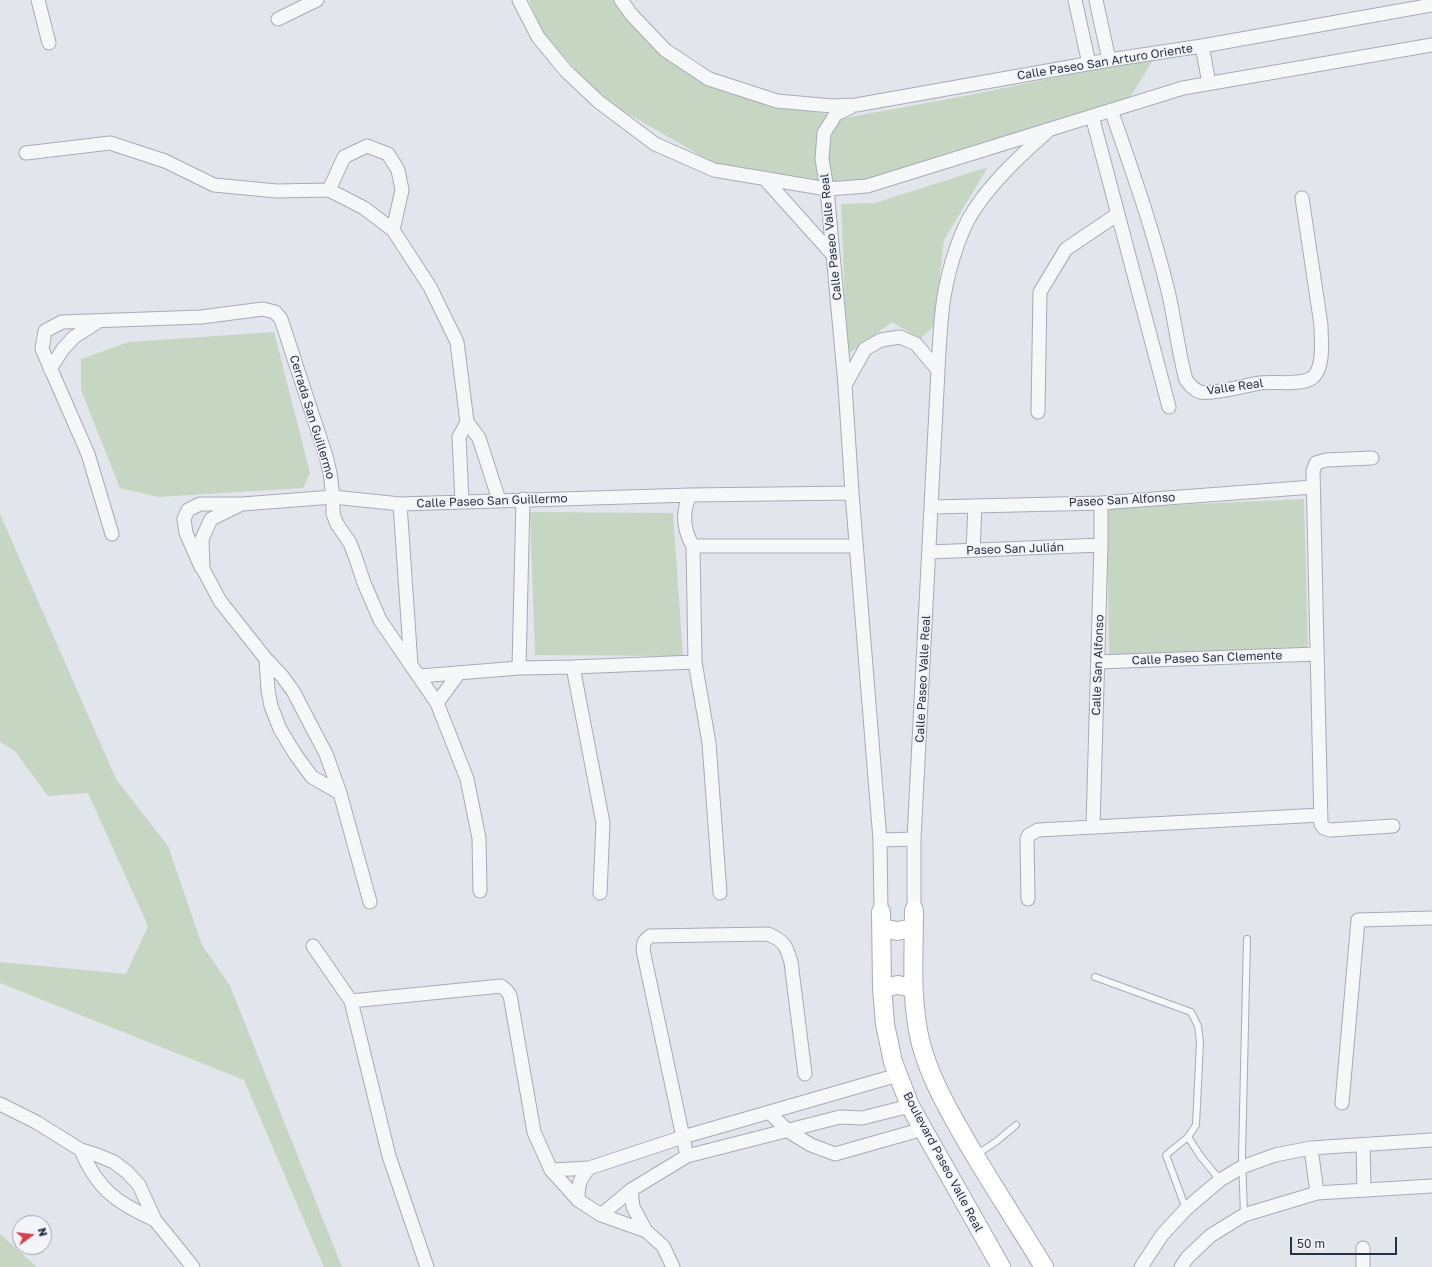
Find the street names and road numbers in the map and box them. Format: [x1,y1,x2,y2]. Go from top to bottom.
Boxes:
street label: Calle Paseo San Arturo Oriente [1016,41,1194,83]
street label: Calle Paseo Valle Real [817,173,845,301]
street label: Cerrada San Guillermo [286,353,338,481]
street label: Valle Real [1206,376,1264,398]
street label: Paseo San Alfonso [1068,490,1176,510]
street label: Calle Paseo San Guillermo [416,491,568,511]
street label: Paseo San Julián [966,540,1064,558]
street label: Calle San Alfonso [1089,614,1107,716]
street label: Calle Paseo Valle Real [912,615,934,743]
street label: Calle Paseo San Clemente [1131,648,1283,668]
street label: Boulevard Paseo Valle Real [900,1090,986,1234]

